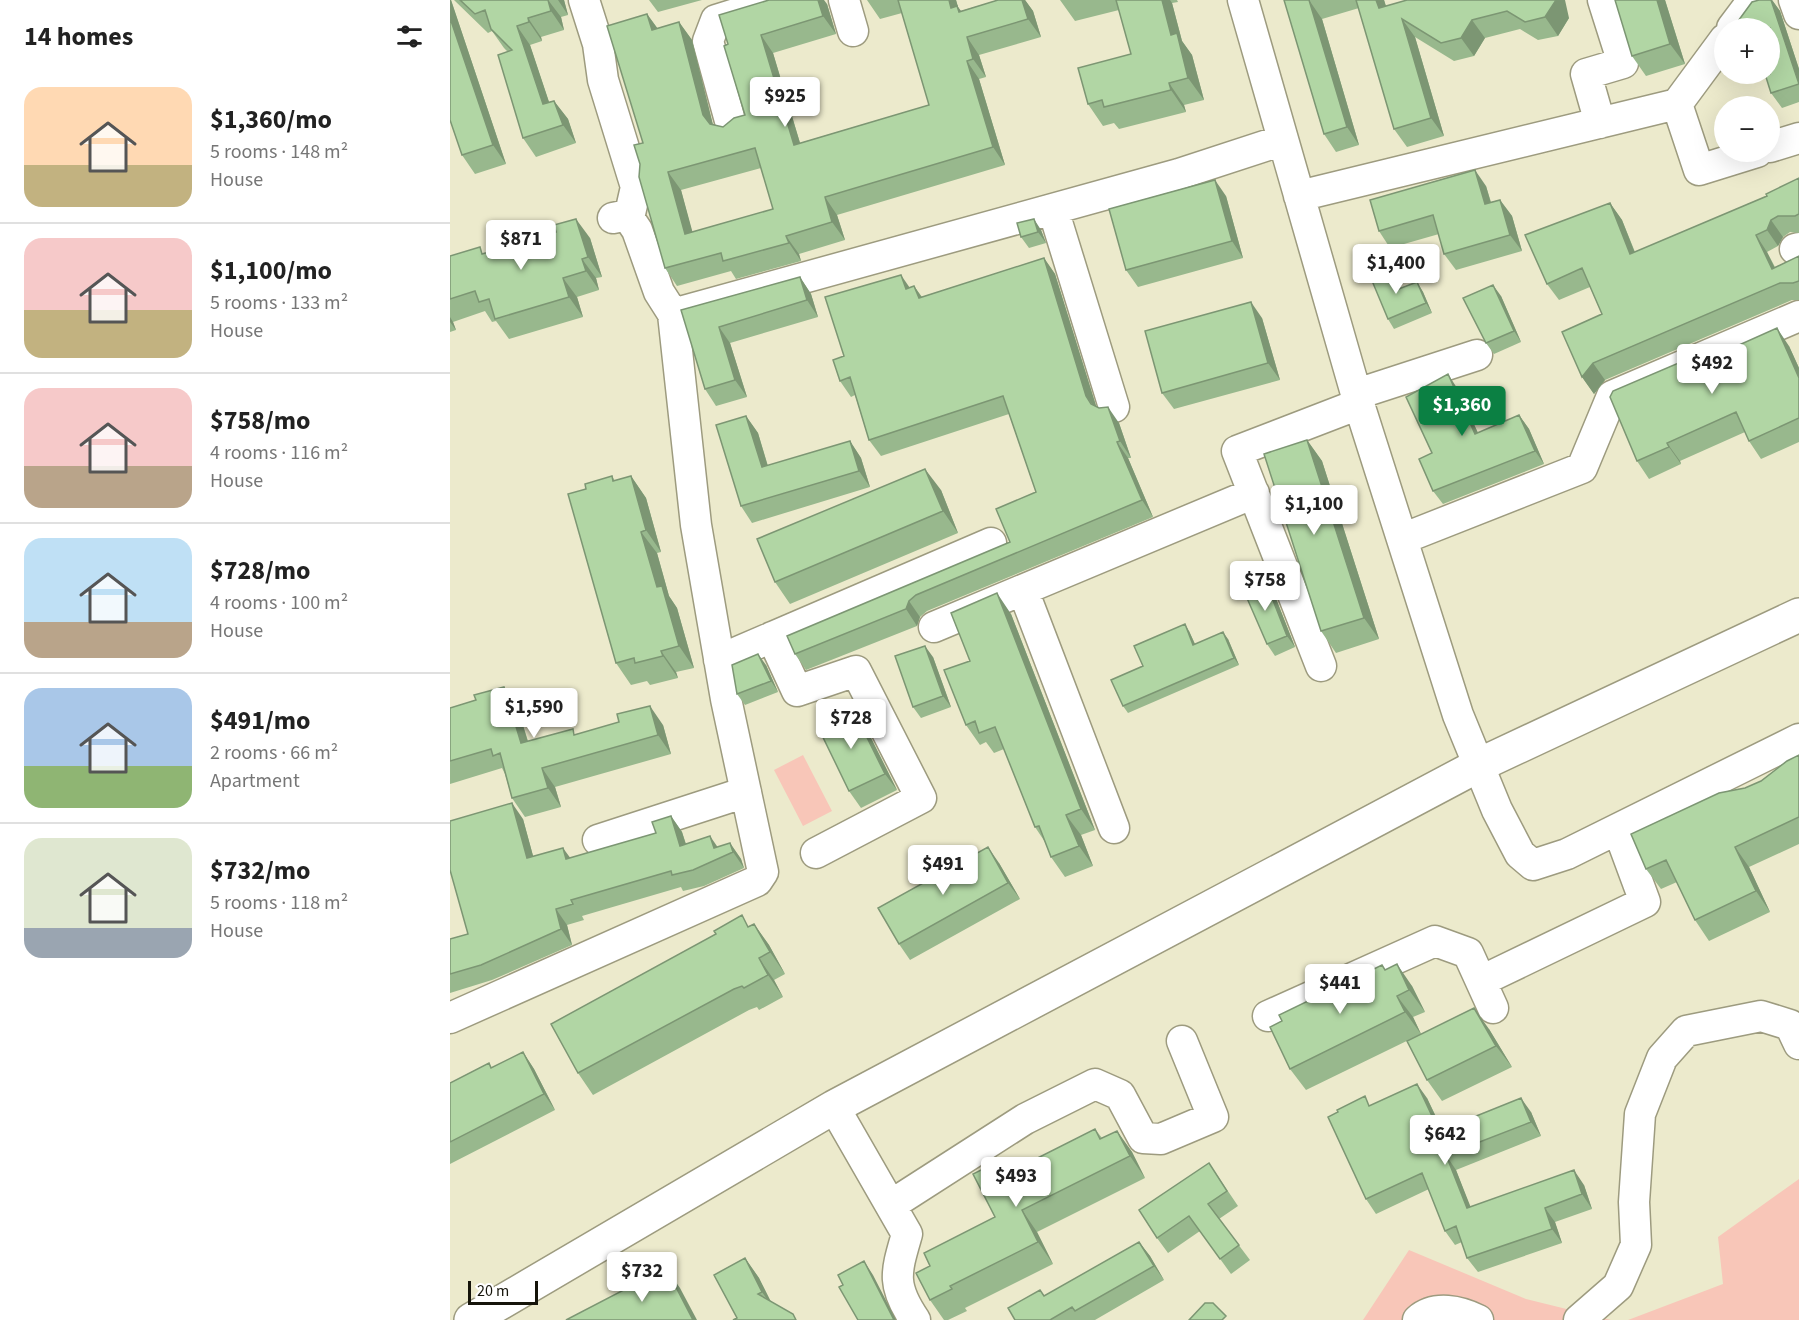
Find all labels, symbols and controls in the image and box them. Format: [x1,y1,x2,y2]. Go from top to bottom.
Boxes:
text: 14 homes [24,18,133,55]
map controls [1714,18,1780,162]
button: + [1714,18,1780,84]
icon: filters [393,20,426,53]
pin: $925 [749,77,821,128]
text: $925 [764,82,806,110]
button: − [1714,96,1780,162]
text: $1,360/mo [210,101,332,138]
icon: home [72,111,144,183]
text: 5 rooms · 148 m² [210,138,348,166]
text: House [210,166,263,194]
pin: $871 [485,220,557,271]
text: $871 [500,225,542,253]
pin: $1,400 [1347,244,1445,295]
text: $1,400 [1367,249,1425,277]
text: $1,100/mo [210,252,332,289]
icon: home [72,262,144,334]
text: 5 rooms · 133 m² [210,289,348,317]
text: House [210,317,263,345]
pin: $492 [1676,344,1748,395]
text: $492 [1691,349,1733,377]
pin: $1,360 [1413,386,1511,437]
text: $1,360 [1433,391,1491,419]
text: $758/mo [210,402,310,439]
icon: home [72,412,144,484]
text: 4 rooms · 116 m² [210,439,348,467]
text: House [210,467,263,495]
pin: $1,100 [1265,485,1363,536]
text: $1,100 [1285,490,1343,518]
text: $728/mo [210,552,310,589]
pin: $758 [1229,561,1301,612]
icon: home [72,562,144,634]
text: $758 [1244,566,1286,594]
text: 4 rooms · 100 m² [210,589,348,617]
text: House [210,617,263,645]
pin: $1,590 [485,688,583,739]
text: $1,590 [505,693,563,721]
pin: $728 [815,699,887,750]
text: $491/mo [210,702,310,739]
text: $728 [830,704,872,732]
icon: home [72,712,144,784]
text: 2 rooms · 66 m² [210,739,338,767]
text: Apartment [210,767,300,795]
pin: $491 [907,845,979,896]
text: $491 [922,850,964,878]
text: $732/mo [210,852,310,889]
icon: home [72,862,144,934]
text: 5 rooms · 118 m² [210,889,348,917]
text: House [210,917,263,945]
pin: $441 [1304,964,1376,1015]
text: $441 [1319,969,1361,997]
pin: $642 [1409,1115,1481,1166]
text: $642 [1424,1120,1466,1148]
pin: $493 [980,1157,1052,1208]
text: $493 [995,1162,1037,1190]
pin: $732 [606,1252,678,1303]
text: $732 [621,1257,663,1285]
scale bar [468,1278,538,1306]
text: 20 m [477,1280,509,1302]

